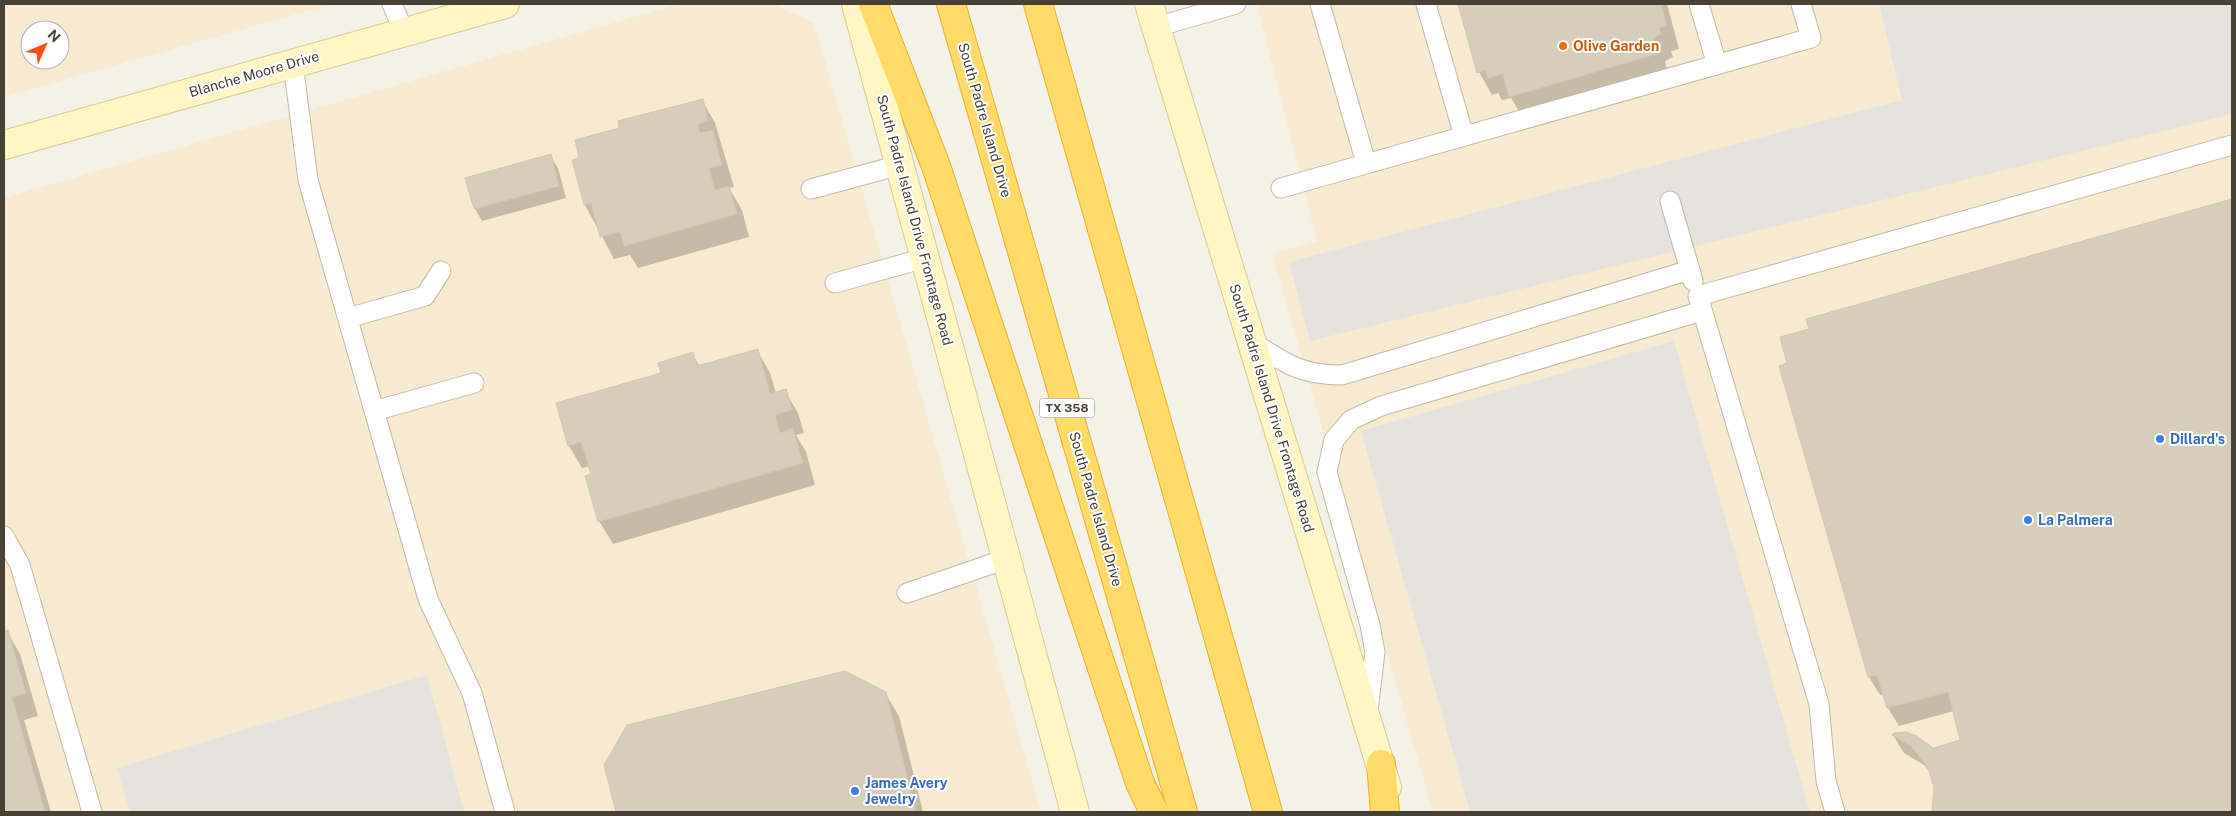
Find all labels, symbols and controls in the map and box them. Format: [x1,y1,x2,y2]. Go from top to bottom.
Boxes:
north arrow [20,20,70,70]
text: N [45,26,64,45]
place label: Olive Garden [1573,38,1659,54]
marker: Olive Garden [1557,40,1569,52]
street label: South Padre Island Drive [955,41,1015,199]
street label: Blanche Moore Drive [187,48,321,100]
street label: South Padre Island Drive Frontage Road [874,93,956,347]
street label: South Padre Island Drive Frontage Road [1227,282,1317,534]
road number: TX 358 [1040,398,1094,418]
street label: South Padre Island Drive [1066,430,1126,588]
place label: Dillard's [2170,431,2225,447]
marker: Dillard's [2154,433,2166,445]
place label: La Palmera [2038,512,2113,528]
marker: La Palmera [2022,514,2034,526]
place label: James Avery Jewelry [865,775,948,807]
marker: James Avery Jewelry [849,785,861,797]

